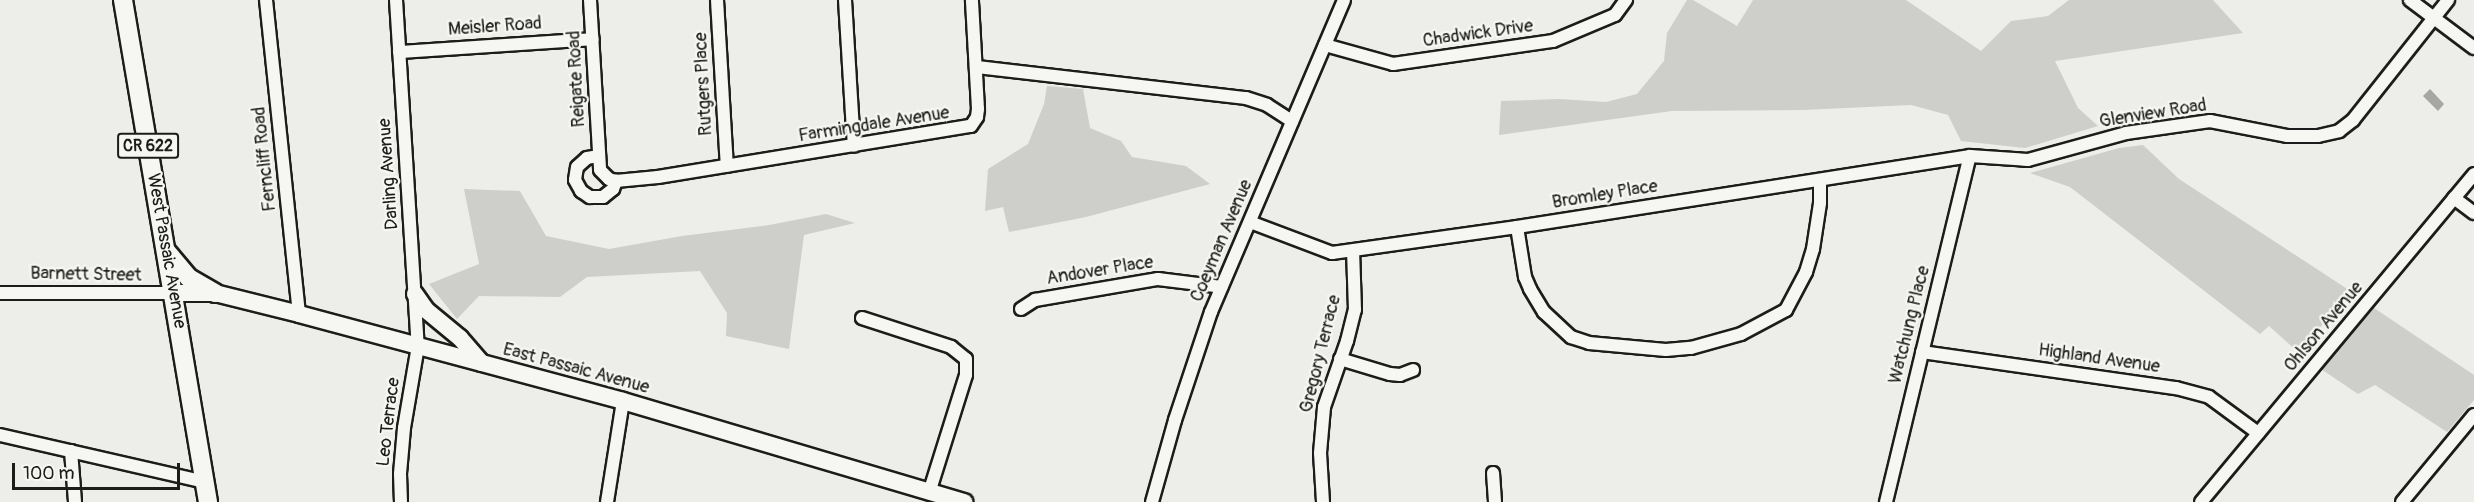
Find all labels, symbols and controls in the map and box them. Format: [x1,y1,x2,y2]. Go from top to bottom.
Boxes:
street label: Meisler Road [447,13,543,41]
street label: Chadwick Drive [1421,16,1535,52]
street label: Reigate Road [564,30,590,128]
street label: Rutgers Place [691,32,717,136]
street label: Glenview Road [2098,95,2208,133]
street label: Farmingdale Avenue [797,102,951,148]
street label: Ferncliff Road [249,105,281,213]
street label: Darling Avenue [374,117,404,231]
road number: CR 622 [116,133,180,159]
street label: West Passaic Avenue [142,172,190,330]
street label: Bromley Place [1551,176,1659,214]
street label: Coeyman Avenue [1187,177,1257,305]
street label: Andover Place [1045,252,1155,290]
street label: Barnett Street [30,263,142,287]
street label: Watchung Place [1885,264,1935,386]
street label: Ohlson Avenue [2280,277,2368,377]
street label: Gregory Terrace [1296,293,1346,415]
street label: East Passaic Avenue [500,339,652,399]
street label: Highland Avenue [2037,340,2161,378]
street label: Leo Terrace [373,376,405,468]
scale bar [15,451,183,489]
text: 100 m [23,462,75,485]

